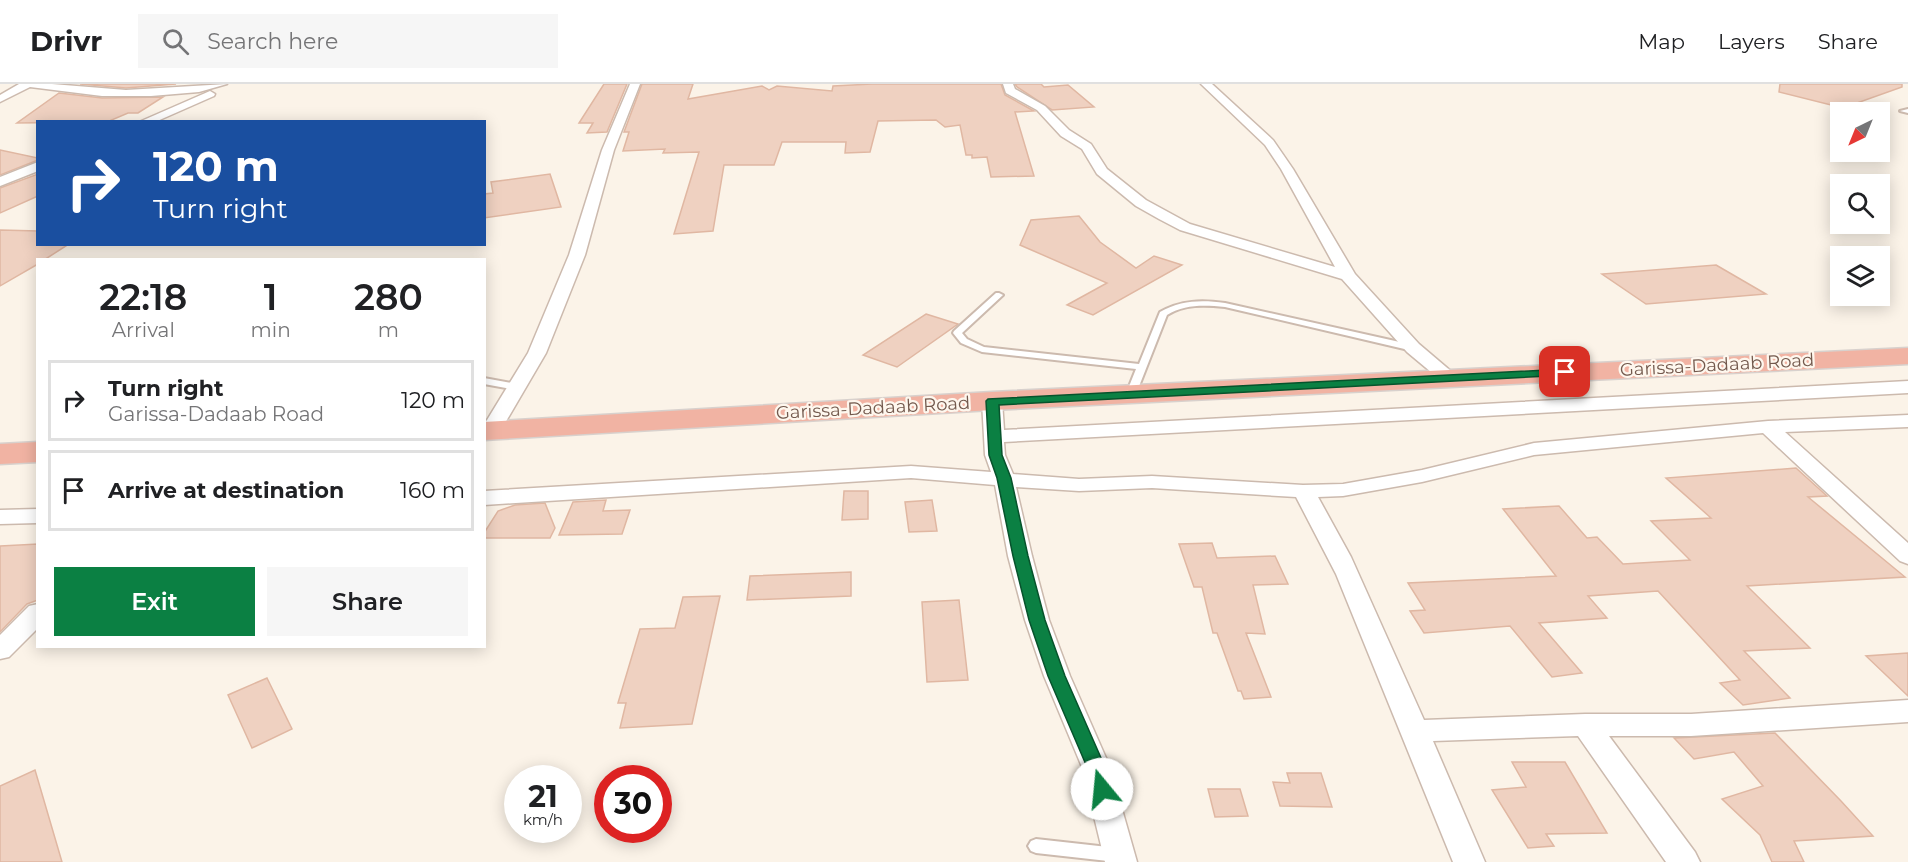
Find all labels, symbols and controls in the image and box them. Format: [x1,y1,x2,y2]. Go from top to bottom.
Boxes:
search box [138,14,558,68]
text: Drivr [30,24,102,58]
icon: search [159,25,192,58]
text: Search here [207,28,338,55]
text: Map [1638,29,1685,54]
text: Layers [1718,29,1785,54]
text: Share [1818,29,1878,54]
north arrow [1830,102,1890,162]
map controls [1830,102,1890,306]
text: 120 m [153,140,279,192]
icon: right [54,144,132,222]
button: search [1830,174,1890,234]
text: Turn right [153,192,288,225]
button: layers [1830,246,1890,306]
text: 22:18 [99,275,187,319]
text: 1 [264,275,277,319]
text: 280 [354,275,423,319]
text: Arrival [112,318,175,342]
text: min [251,318,291,342]
text: m [378,318,399,342]
pin [1539,346,1590,397]
street label: Garissa-Dadaab Road [1619,349,1815,381]
icon: arrive [1548,355,1581,388]
text: Turn right [108,375,223,402]
icon: right [57,384,90,417]
text: 120 m [401,387,465,414]
street label: Garissa-Dadaab Road [775,392,971,424]
text: Garissa-Dadaab Road [108,402,324,426]
icon: arrive [57,474,90,507]
text: Arrive at destination [108,477,344,504]
text: 160 m [400,477,465,504]
button: Exit [54,567,255,636]
button: Share [267,567,468,636]
position arrow [1070,757,1134,821]
speed limit sign: 30 [594,765,672,843]
text: 21 [528,778,558,815]
text: km/h [523,810,563,829]

